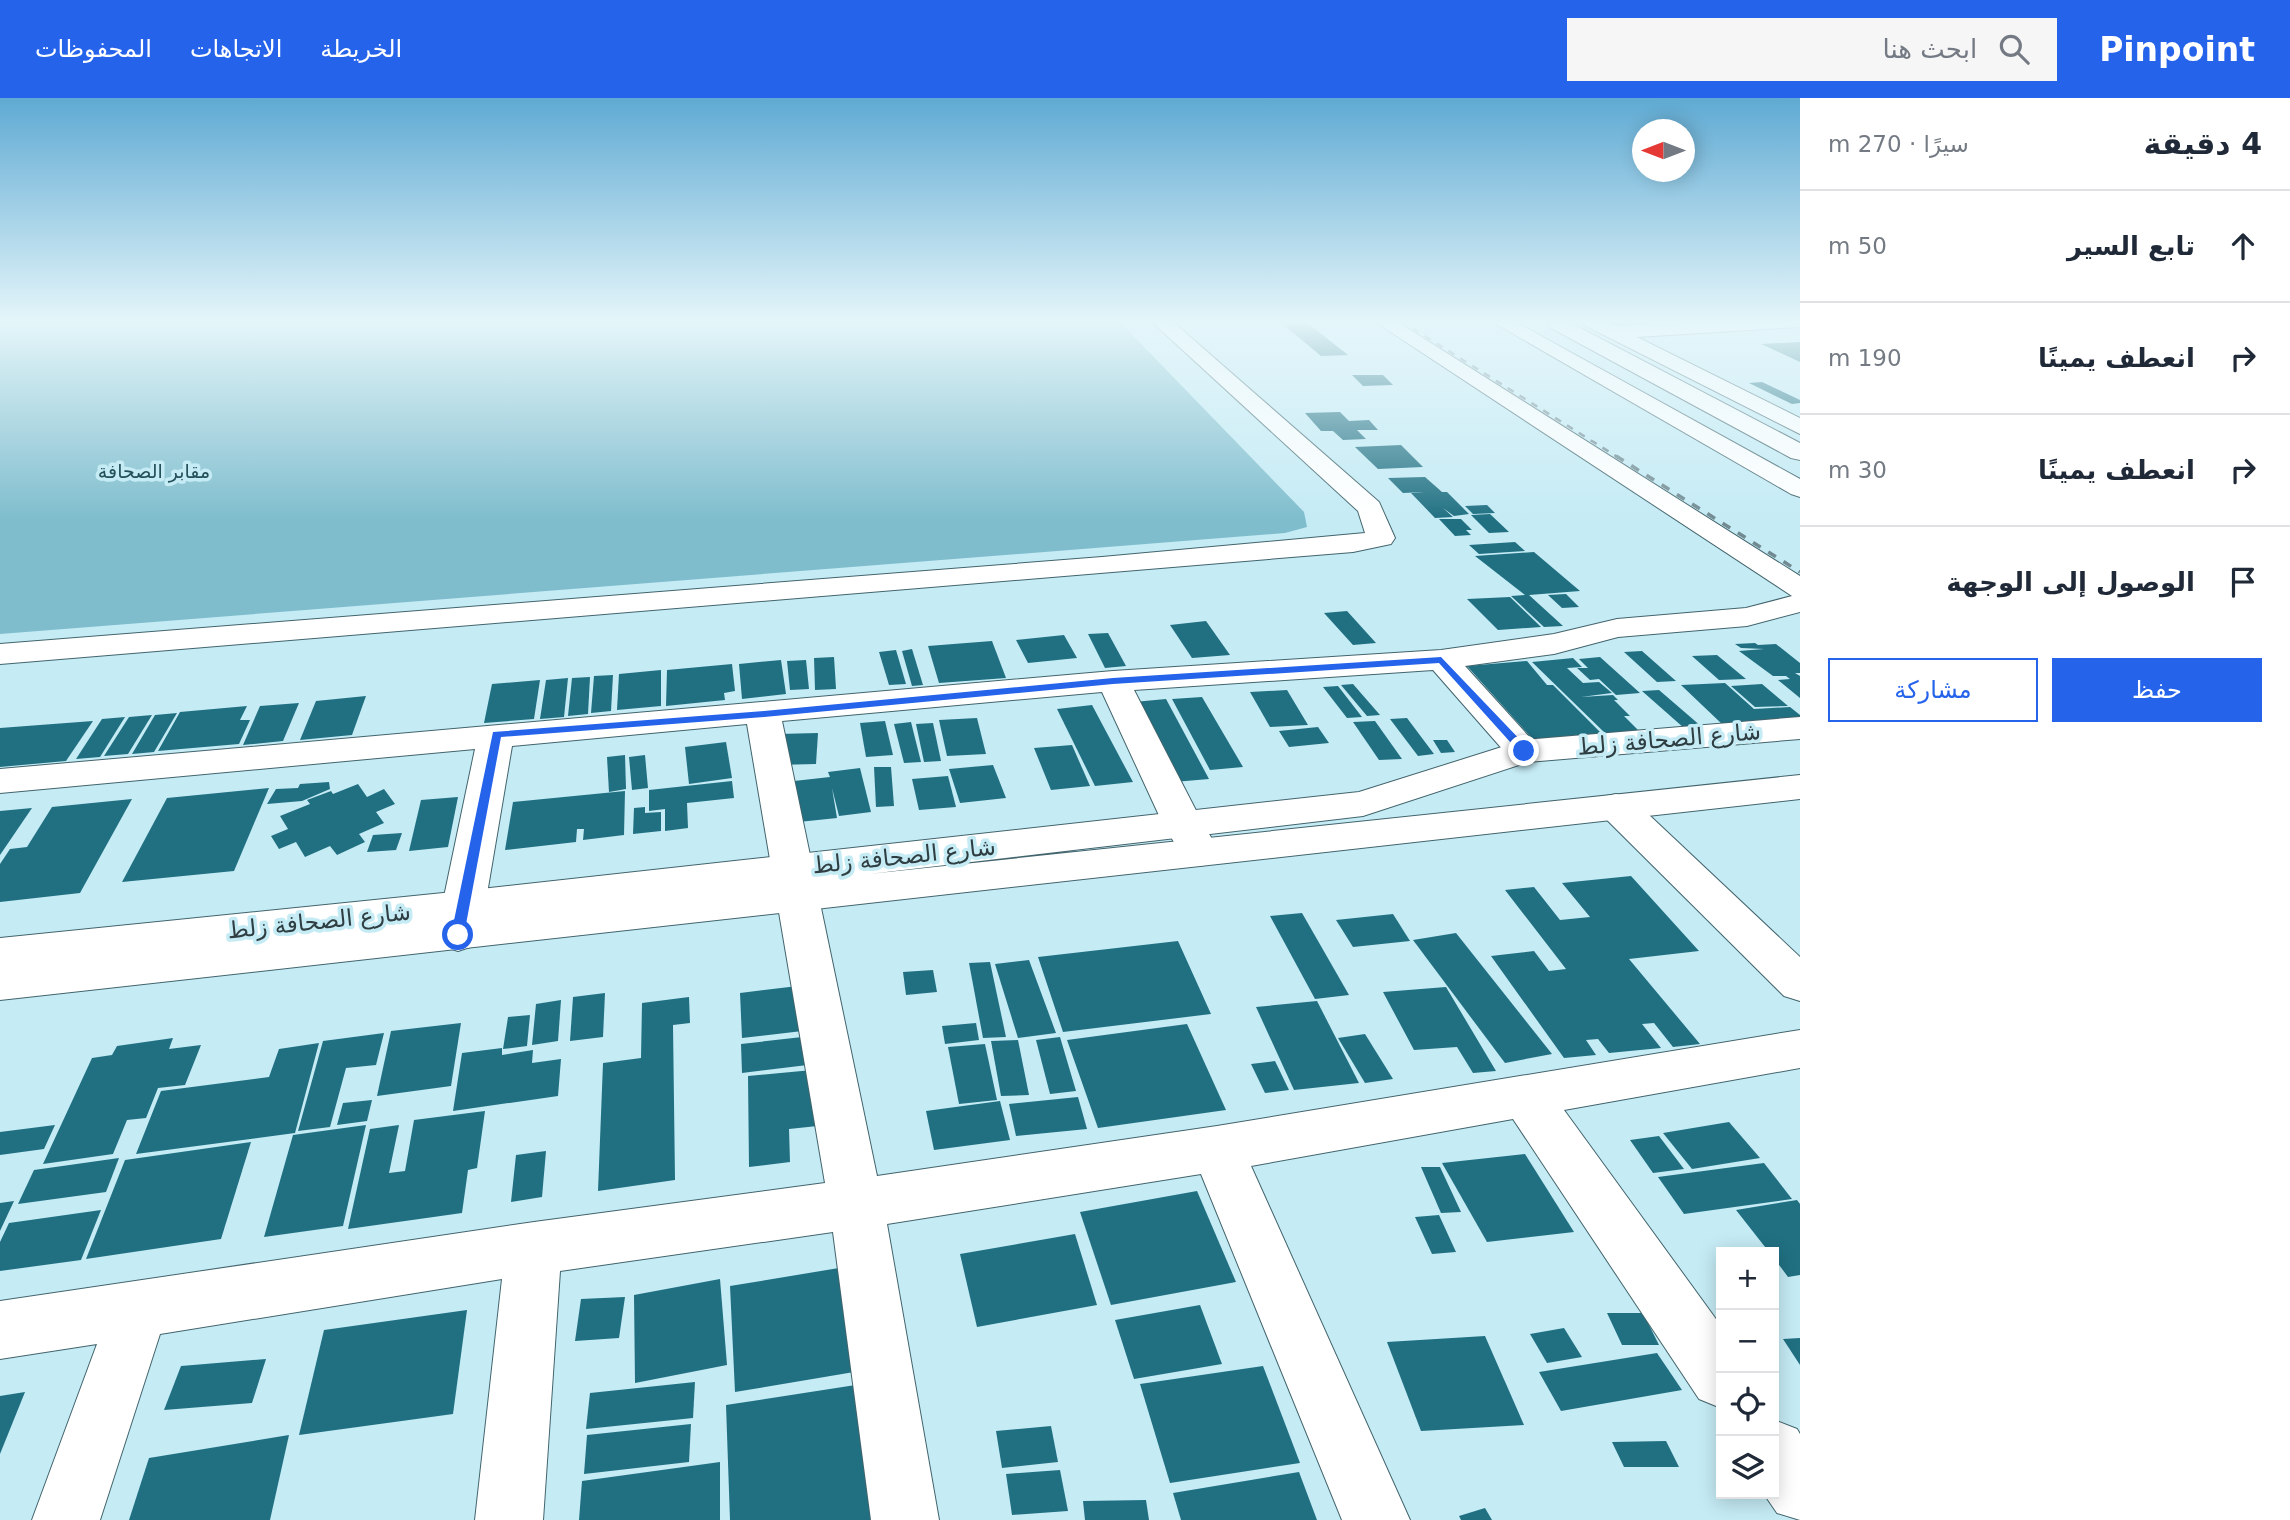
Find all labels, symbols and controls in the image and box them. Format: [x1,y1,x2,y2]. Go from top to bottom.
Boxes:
search box [1567,18,2057,81]
icon: search [1995,30,2033,68]
text: Pinpoint [2099,30,2255,69]
text: ابحث هنا [1883,34,1977,64]
text: المحفوظات [35,35,152,63]
text: الاتجاهات [190,35,282,63]
text: الخريطة [320,35,402,63]
north arrow [1632,119,1695,182]
text: 4 دقيقة [2144,126,2262,161]
text: سيرًا · 270 m [1828,131,1969,157]
icon: ahead [2224,227,2262,265]
text: تابع السير [2067,231,2195,261]
text: 50 m [1828,233,1887,259]
icon: right [2224,339,2262,377]
text: انعطف يمينًا [2038,343,2195,373]
text: 190 m [1828,345,1902,371]
icon: right [2224,451,2262,489]
text: انعطف يمينًا [2038,455,2195,485]
text: 30 m [1828,457,1887,483]
park label: مقابر الصحافة [98,460,210,483]
icon: arrive [2224,563,2262,601]
text: الوصول إلى الوجهة [1946,567,2195,597]
button: مشاركة [1828,658,2038,722]
button: حفظ [2052,658,2262,722]
street label: شارع الصحافة زلط [1576,718,1762,761]
route end [1508,735,1539,766]
street label: شارع الصحافة زلط [811,833,997,880]
street label: شارع الصحافة زلط [226,898,412,945]
route start [442,919,473,950]
map controls [1716,1247,1779,1499]
button: + [1716,1247,1779,1310]
button: − [1716,1310,1779,1373]
button: locate [1716,1373,1779,1436]
button: layers [1716,1436,1779,1499]

